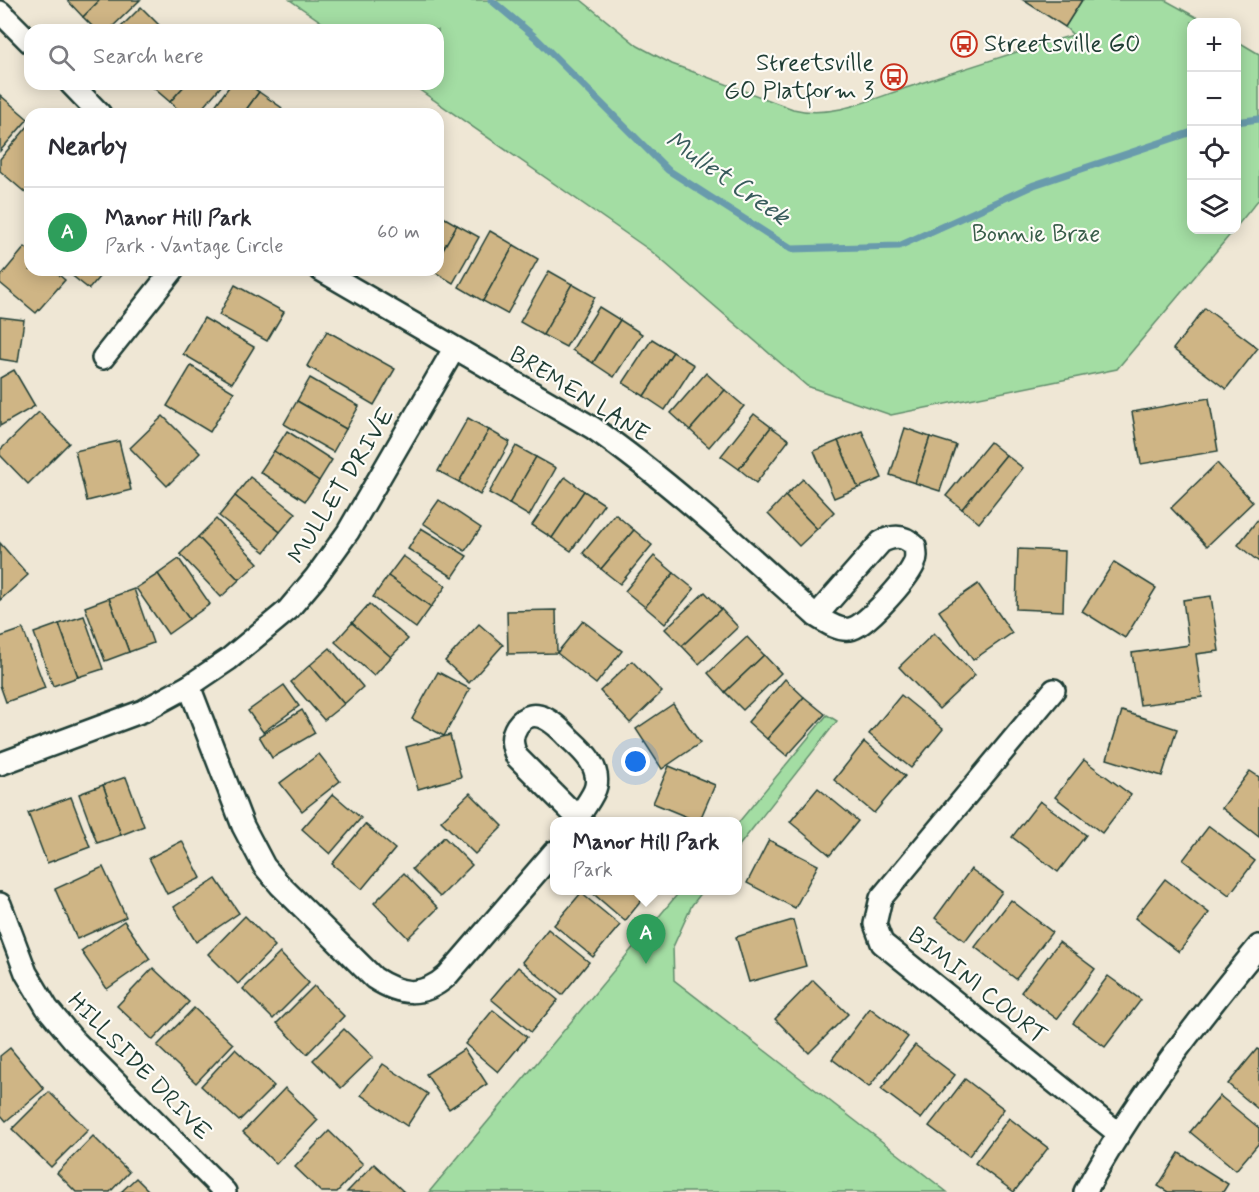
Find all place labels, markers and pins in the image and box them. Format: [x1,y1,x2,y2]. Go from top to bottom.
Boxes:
bus stop icon: Streetsville GO [949,29,979,59]
place label: Streetsville GO [984,29,1141,60]
place label: Streetsville GO Platform 3 [724,48,874,109]
bus stop icon: Streetsville GO Platform 3 [879,62,909,92]
pin: A [626,914,666,964]

